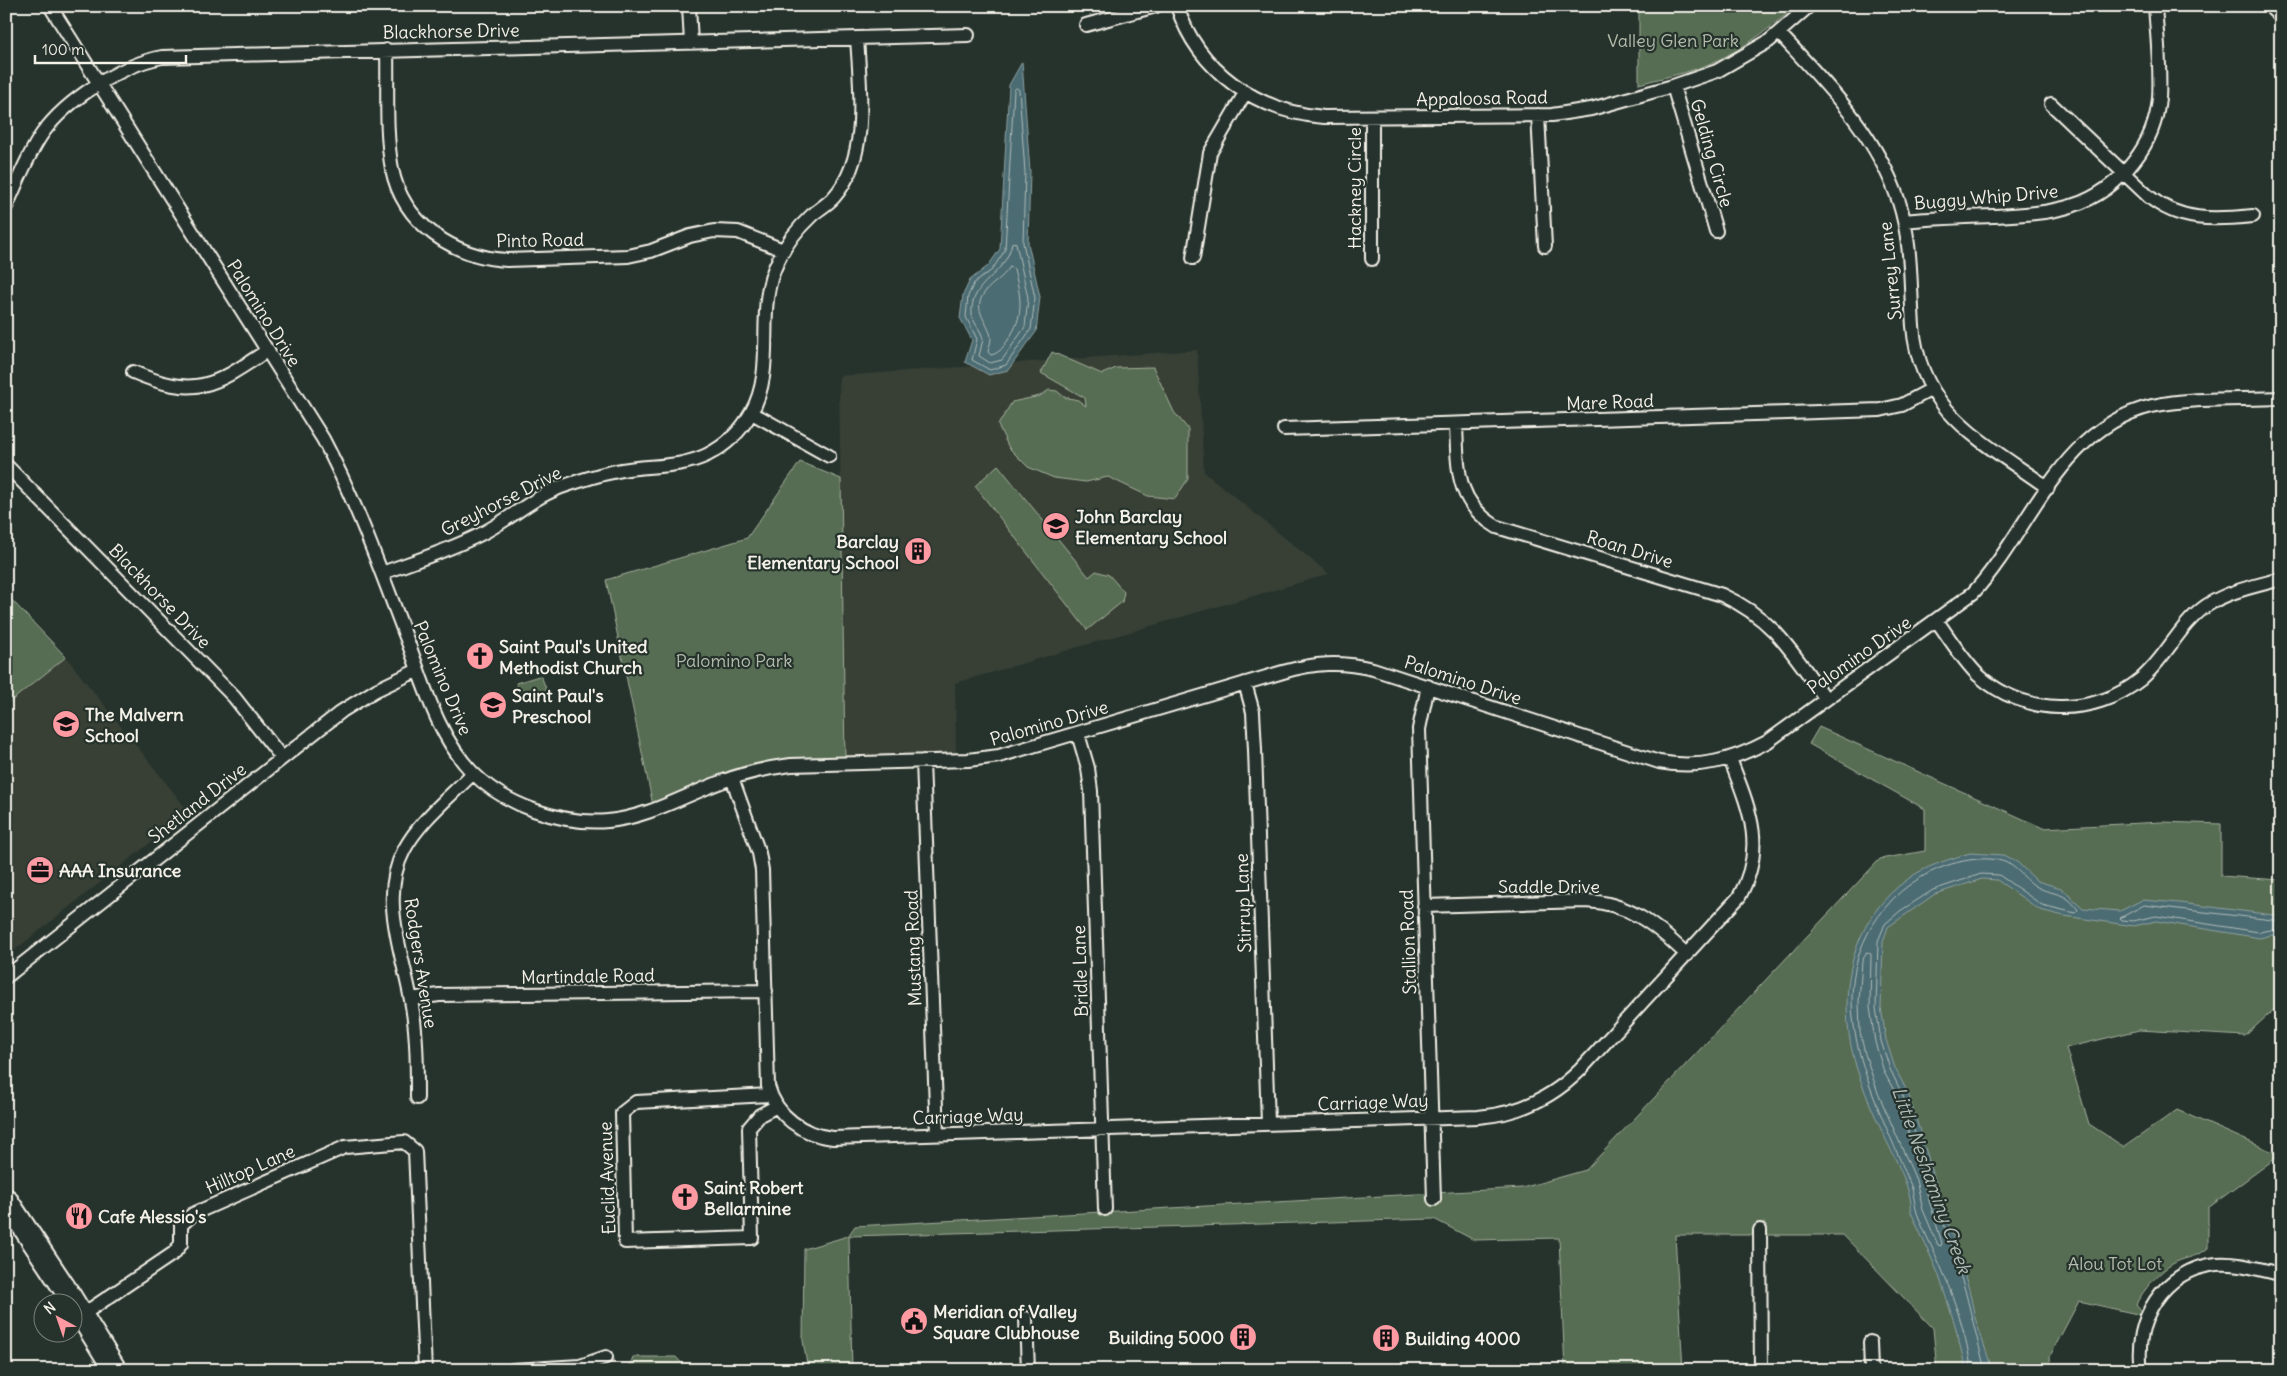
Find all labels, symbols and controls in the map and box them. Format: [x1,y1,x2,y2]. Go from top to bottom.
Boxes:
street label: Blackhorse Drive [382,18,520,44]
park label: Valley Glen Park [1607,29,1739,52]
scale bar [35,32,186,64]
text: 100 m [42,40,84,59]
street label: Appaloosa Road [1416,85,1548,111]
street label: Gelding Circle [1686,96,1738,210]
street label: Hackney Circle [1343,127,1366,249]
street label: Buggy Whip Drive [1913,179,2059,215]
street label: Surrey Lane [1873,221,1907,321]
street label: Pinto Road [496,228,584,252]
street label: Palomino Drive [222,255,306,371]
street label: Mare Road [1566,389,1655,415]
street label: Greyhorse Drive [437,461,565,541]
place label: John Barclay Elementary School [1075,505,1227,549]
school or university icon: John Barclay Elementary School [1041,511,1071,541]
street label: Roan Drive [1584,525,1676,573]
place label: Barclay Elementary School [747,530,899,574]
building icon: Barclay Elementary School [903,536,933,566]
street label: Blackhorse Drive [104,539,216,653]
street label: Palomino Drive [1802,611,1916,699]
street label: Palomino Drive [409,617,477,739]
place label: Saint Paul's United Methodist Church [499,635,648,679]
church icon: Saint Paul's United Methodist Church [465,641,495,671]
park label: Palomino Park [676,649,792,672]
street label: Palomino Drive [1401,650,1525,710]
place label: Saint Paul's Preschool [512,684,604,728]
school or university icon: Saint Paul's Preschool [478,690,508,720]
street label: Palomino Drive [987,695,1111,751]
place label: The Malvern School [85,703,184,747]
school or university icon: The Malvern School [51,709,81,739]
street label: Shetland Drive [143,758,251,848]
street label: Stirrup Lane [1230,853,1256,953]
office icon: AAA Insurance [25,855,55,885]
place label: AAA Insurance [59,859,181,882]
street label: Saddle Drive [1498,875,1600,898]
street label: Mustang Road [899,889,927,1007]
street label: Stallion Road [1395,889,1421,995]
street label: Rodgers Avenue [399,896,443,1030]
street label: Bridle Lane [1067,925,1093,1017]
street label: Martindale Road [521,963,655,989]
water label: Little Neshaminy Creek [1887,1083,1977,1278]
street label: Carriage Way [1317,1089,1429,1115]
street label: Carriage Way [912,1103,1024,1129]
street label: Euclid Avenue [594,1121,620,1235]
street label: Hilltop Lane [202,1139,298,1199]
place label: Saint Robert Bellarmine [704,1176,804,1220]
church icon: Saint Robert Bellarmine [670,1182,700,1212]
restaurant icon: Cafe Alessio's [64,1201,94,1231]
place label: Cafe Alessio's [98,1205,207,1228]
park label: Alou Tot Lot [2068,1252,2162,1275]
north arrow [32,1294,82,1344]
text: N [40,1298,59,1318]
place label: Meridian of Valley Square Clubhouse [933,1300,1080,1344]
public building icon: Meridian of Valley Square Clubhouse [899,1306,929,1336]
building icon: Building 5000 [1228,1322,1258,1352]
building icon: Building 4000 [1371,1323,1401,1353]
place label: Building 5000 [1108,1326,1224,1349]
place label: Building 4000 [1405,1327,1521,1350]

